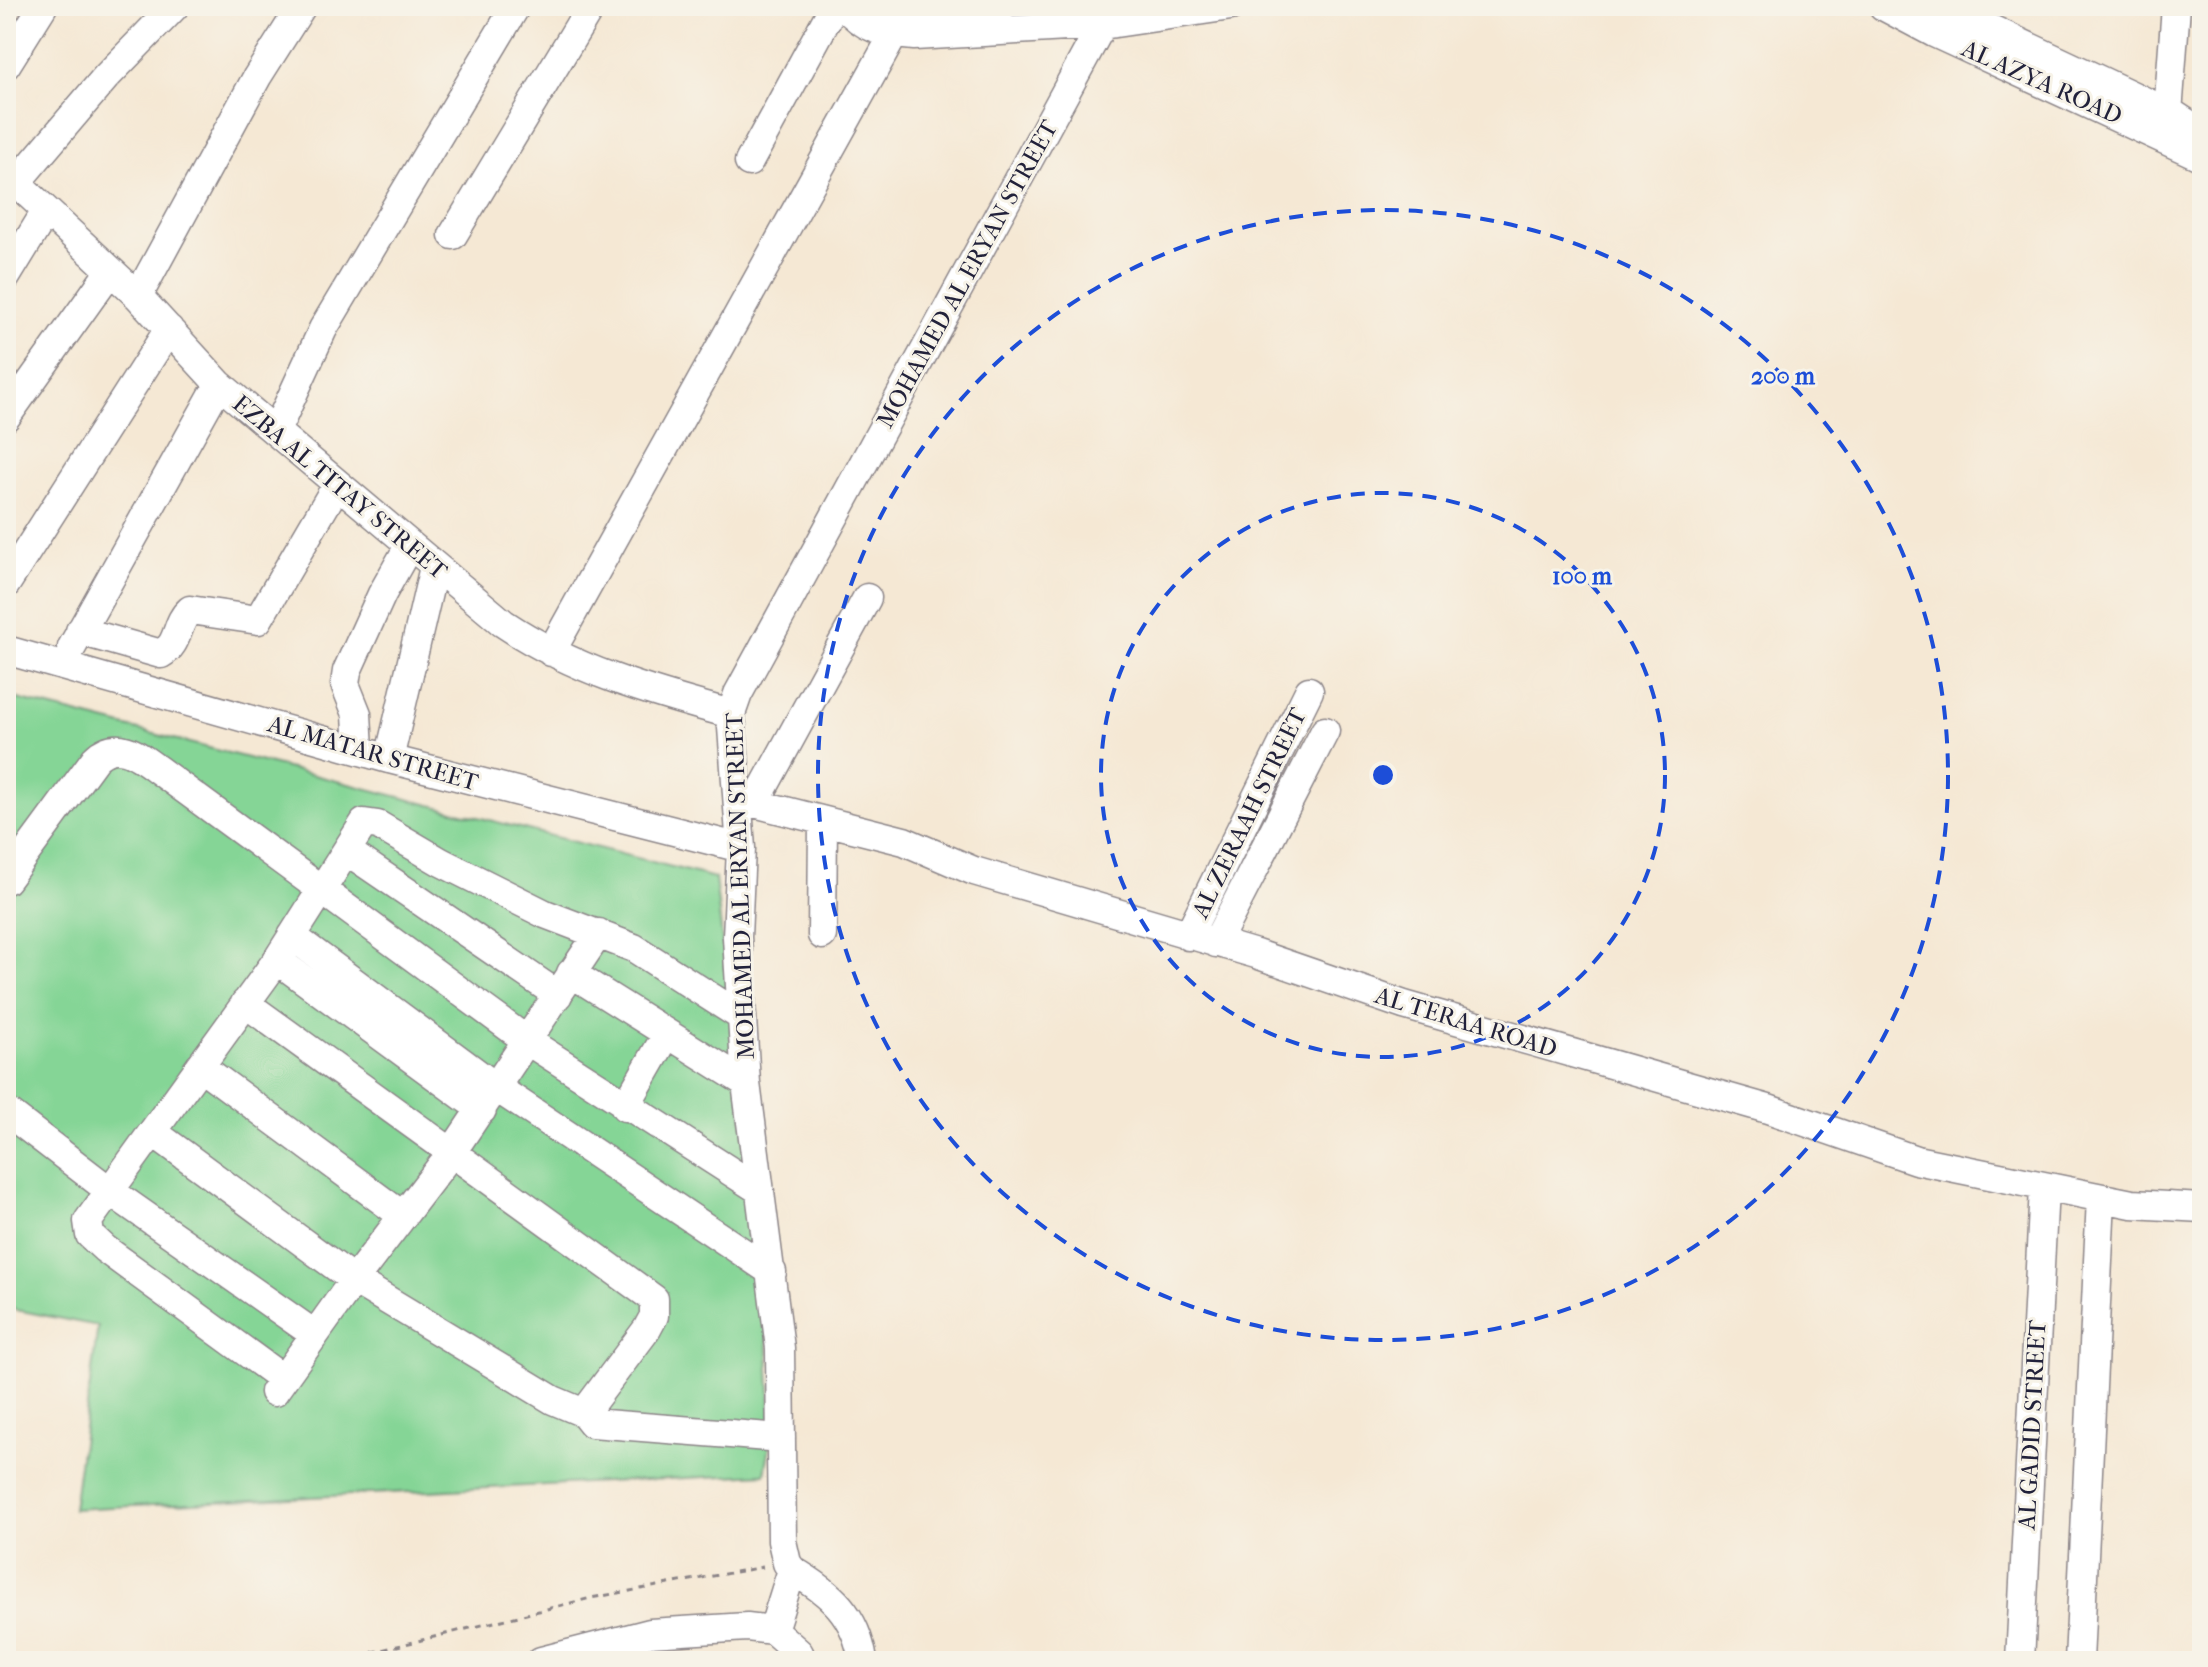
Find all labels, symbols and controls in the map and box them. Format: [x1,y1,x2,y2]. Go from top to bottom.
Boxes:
street label: AL AZYA ROAD [1957,34,2127,130]
street label: MOHAMED AL ERYAN STREET [871,115,1064,433]
text: 200 m [1751,362,1816,390]
street label: EZBA AL TITAY STREET [227,389,454,585]
text: 100 m [1552,562,1613,590]
street label: AL ZERAAH STREET [1186,703,1312,923]
street label: AL MATAR STREET [264,709,482,797]
street label: MOHAMED AL ERYAN STREET [720,711,760,1060]
centre of rings [1369,761,1397,789]
street label: AL TERAA ROAD [1371,981,1560,1063]
street label: AL GADID STREET [2012,1319,2052,1532]

